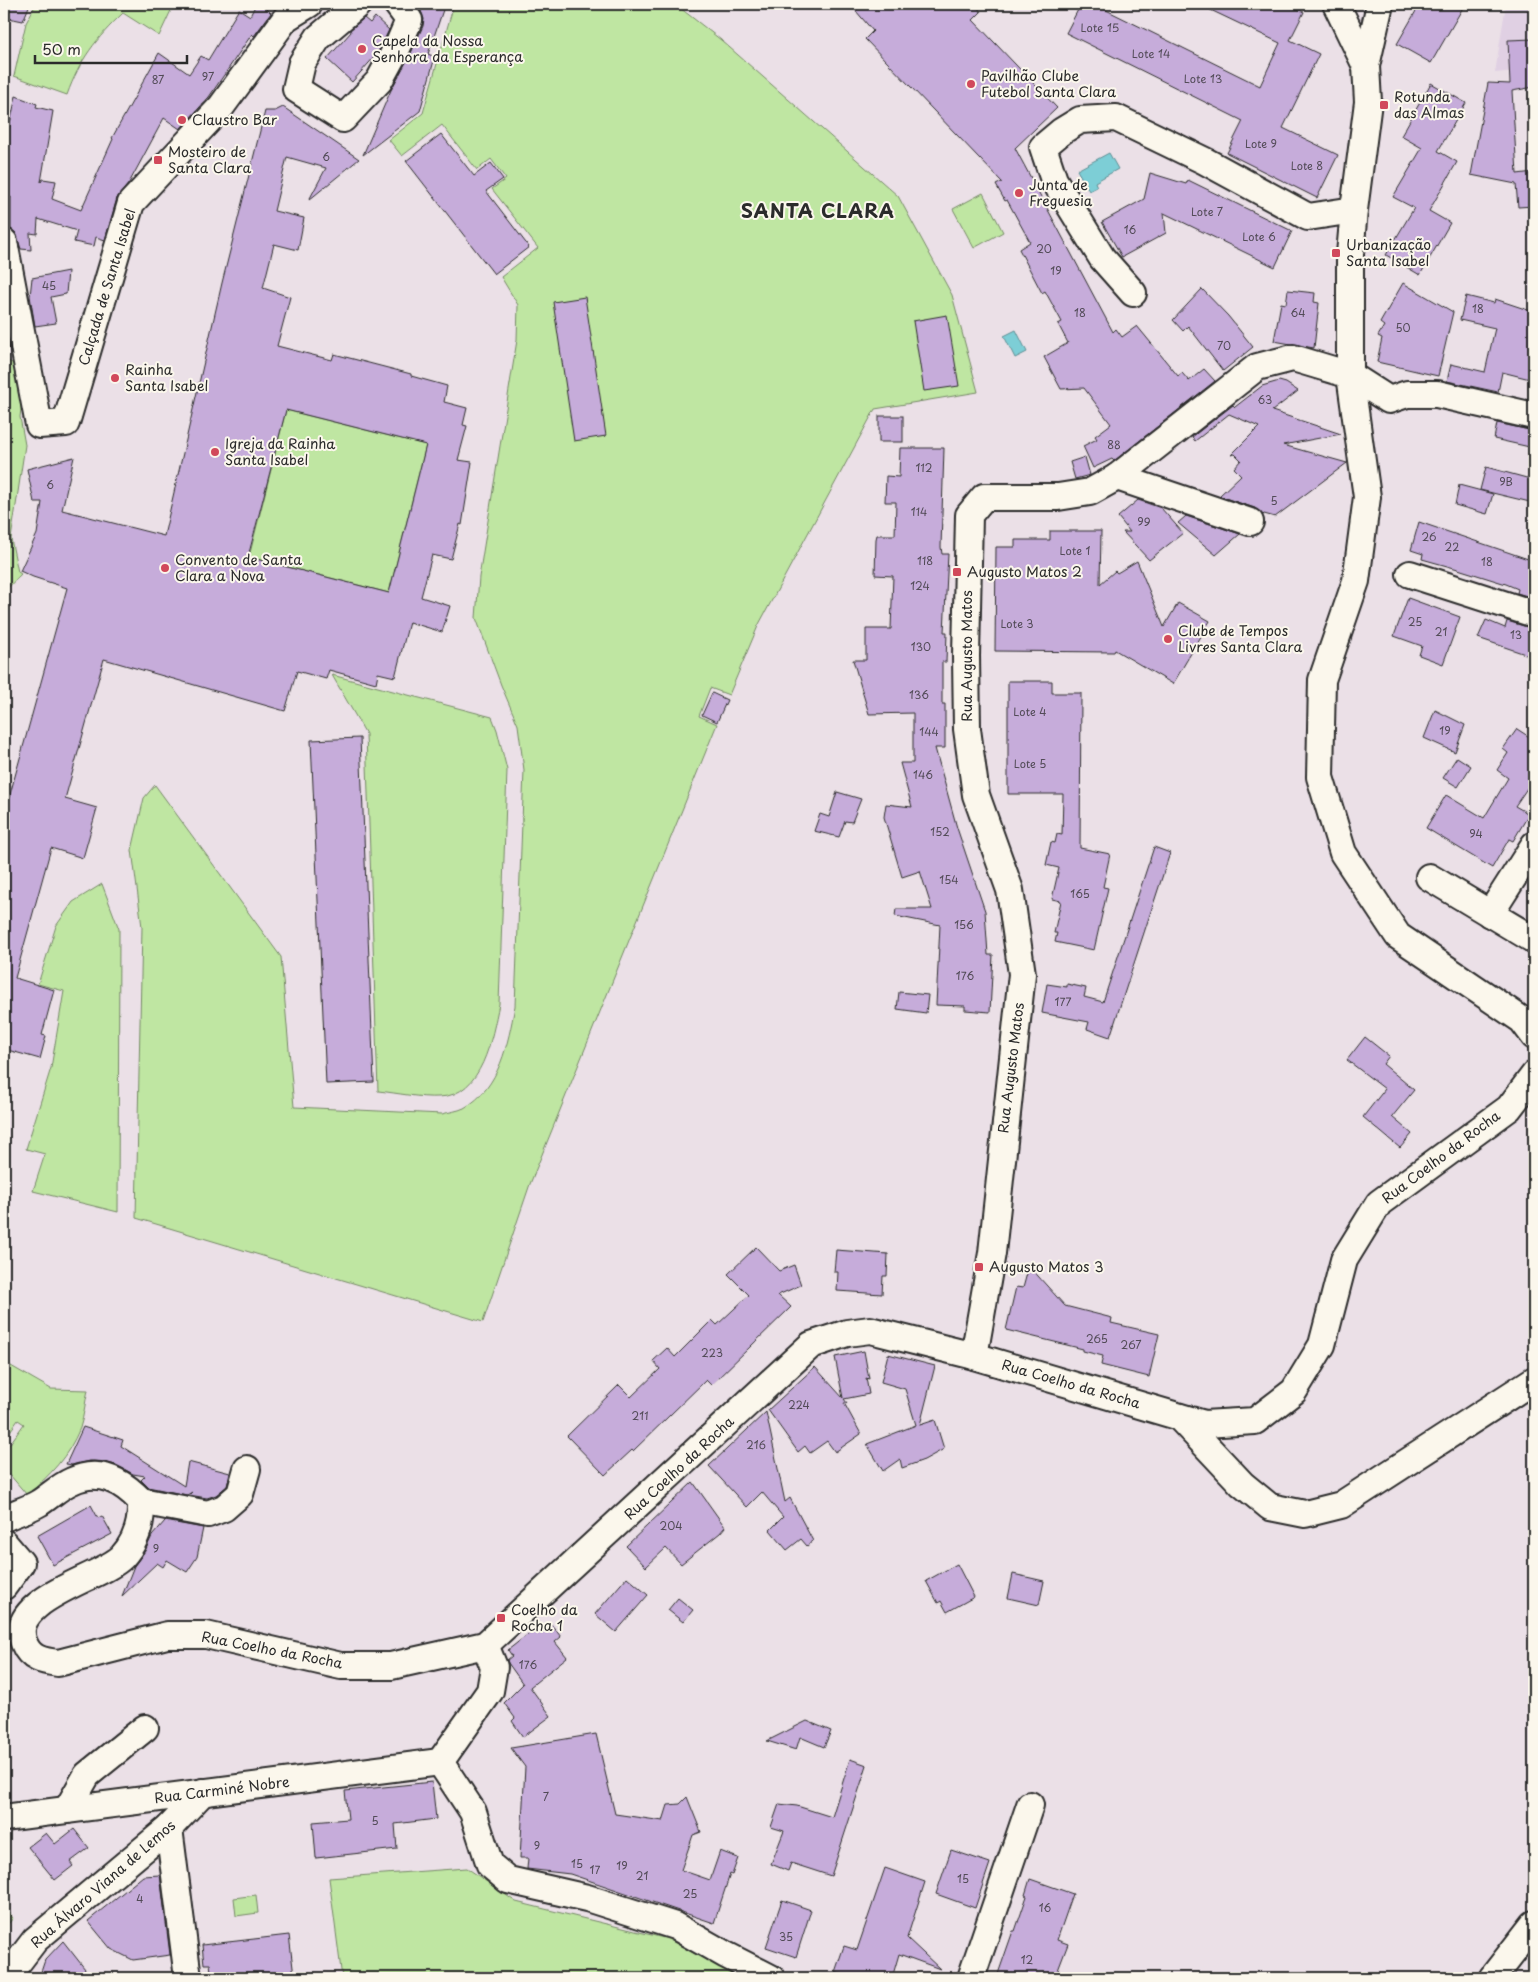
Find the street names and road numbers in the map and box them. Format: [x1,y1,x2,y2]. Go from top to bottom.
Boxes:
street label: Calçada de Santa Isabel [73,206,140,368]
street label: Rua Augusto Matos [956,590,977,722]
street label: Rua Augusto Matos [992,1001,1029,1134]
street label: Rua Coelho da Rocha [1377,1105,1504,1208]
street label: Rua Coelho da Rocha [999,1354,1143,1413]
street label: Rua Coelho da Rocha [619,1411,738,1524]
street label: Rua Coelho da Rocha [200,1626,345,1674]
street label: Rua Carminé Nobre [153,1771,291,1808]
street label: Rua Álvaro Viana de Lemos [26,1815,180,1952]

